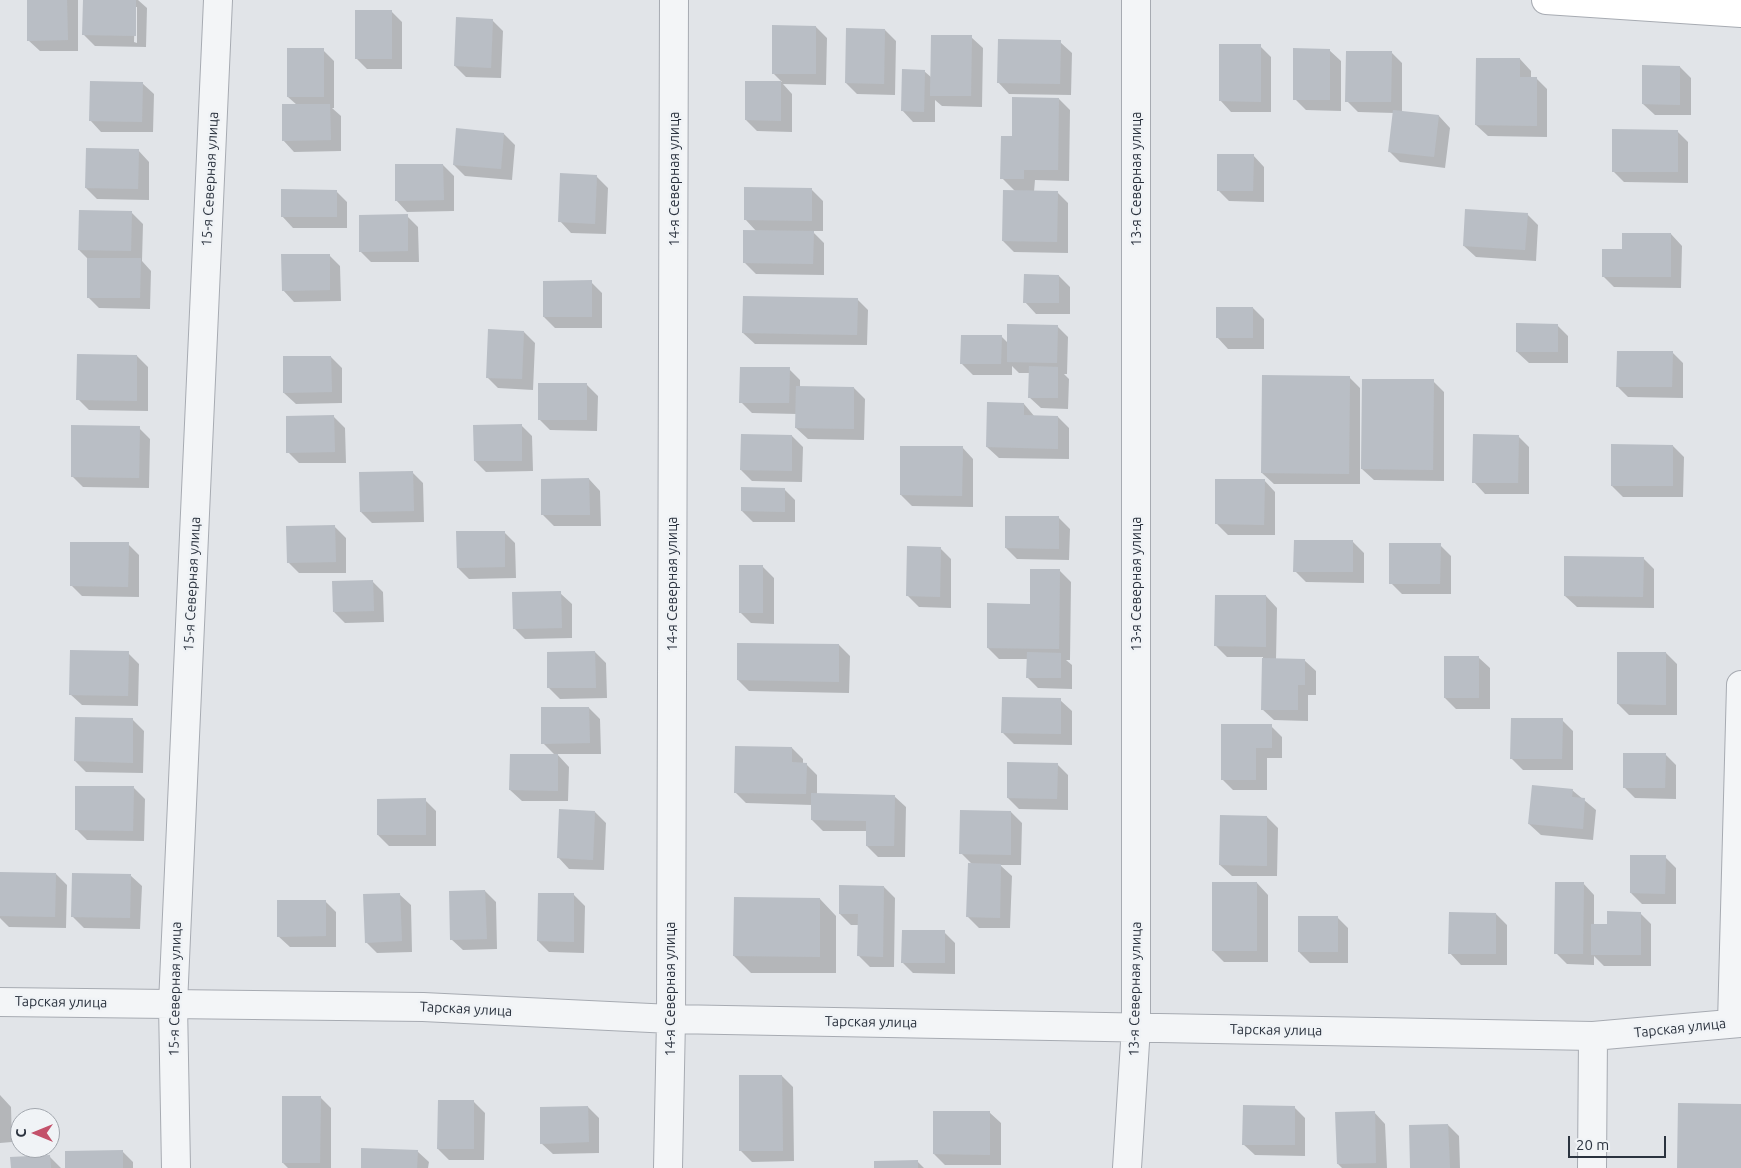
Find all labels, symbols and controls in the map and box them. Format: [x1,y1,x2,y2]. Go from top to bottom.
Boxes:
street label: 15-я Северная улица [198,111,222,247]
street label: 14-я Северная улица [666,112,682,246]
street label: 13-я Северная улица [1128,112,1144,246]
street label: 15-я Северная улица [180,516,204,652]
street label: 14-я Северная улица [664,517,680,651]
street label: 13-я Северная улица [1128,517,1144,651]
street label: 15-я Северная улица [165,921,185,1057]
street label: 13-я Северная улица [1125,921,1145,1057]
street label: 14-я Северная улица [662,922,678,1056]
street label: Тарская улица [15,993,107,1011]
street label: Тарская улица [419,998,513,1020]
street label: Тарская улица [825,1013,917,1031]
street label: Тарская улица [1633,1015,1727,1041]
street label: Тарская улица [1230,1021,1322,1039]
north arrow [10,1108,60,1158]
scale bar [1571,1126,1668,1158]
text: С [13,1129,29,1137]
text: 20 m [1576,1136,1609,1153]

